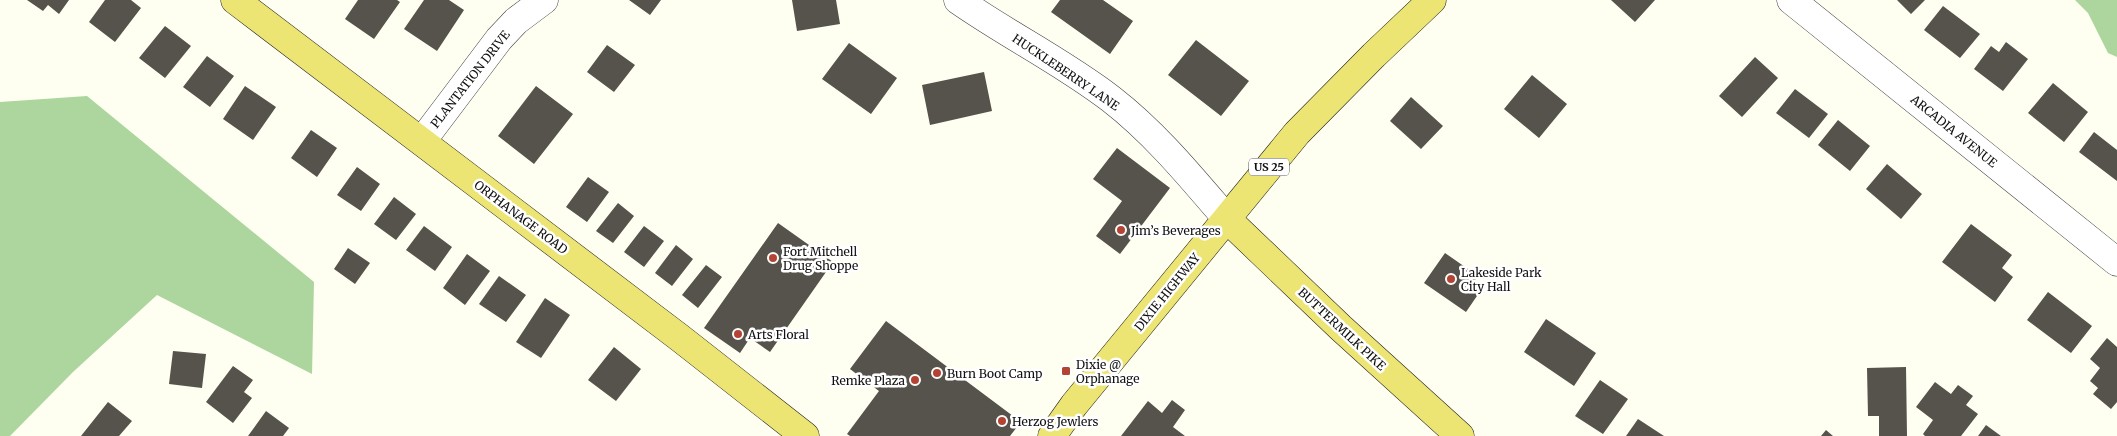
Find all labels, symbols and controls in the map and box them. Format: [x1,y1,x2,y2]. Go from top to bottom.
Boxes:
street label: PLANTATION DRIVE [427,27,513,131]
street label: HUCKLEBERRY LANE [1010,31,1123,114]
street label: ARCADIA AVENUE [1907,91,2000,171]
road number: US 25 [1249,158,1289,176]
street label: ORPHANAGE ROAD [471,177,571,257]
place label: Jim’s Beverages [1130,223,1221,238]
marker: Jim’s Beverages [1115,224,1127,236]
place label: Fort Mitchell Drug Shoppe [783,244,858,273]
street label: DIXIE HIGHWAY [1131,250,1203,334]
marker: Fort Mitchell Drug Shoppe [767,252,779,264]
place label: Lakeside Park City Hall [1461,265,1542,294]
marker: Lakeside Park City Hall [1445,273,1457,285]
street label: BUTTERMILK PIKE [1295,285,1389,374]
place label: Arts Floral [747,327,809,342]
marker: Arts Floral [732,328,744,340]
place label: Dixie @ Orphanage [1076,357,1140,386]
marker: Dixie @ Orphanage [1060,365,1072,377]
place label: Burn Boot Camp [947,366,1042,381]
marker: Burn Boot Camp [931,367,943,379]
place label: Remke Plaza [831,373,906,388]
marker: Remke Plaza [909,374,921,386]
place label: Herzog Jewlers [1012,414,1098,429]
marker: Herzog Jewlers [996,415,1008,427]

